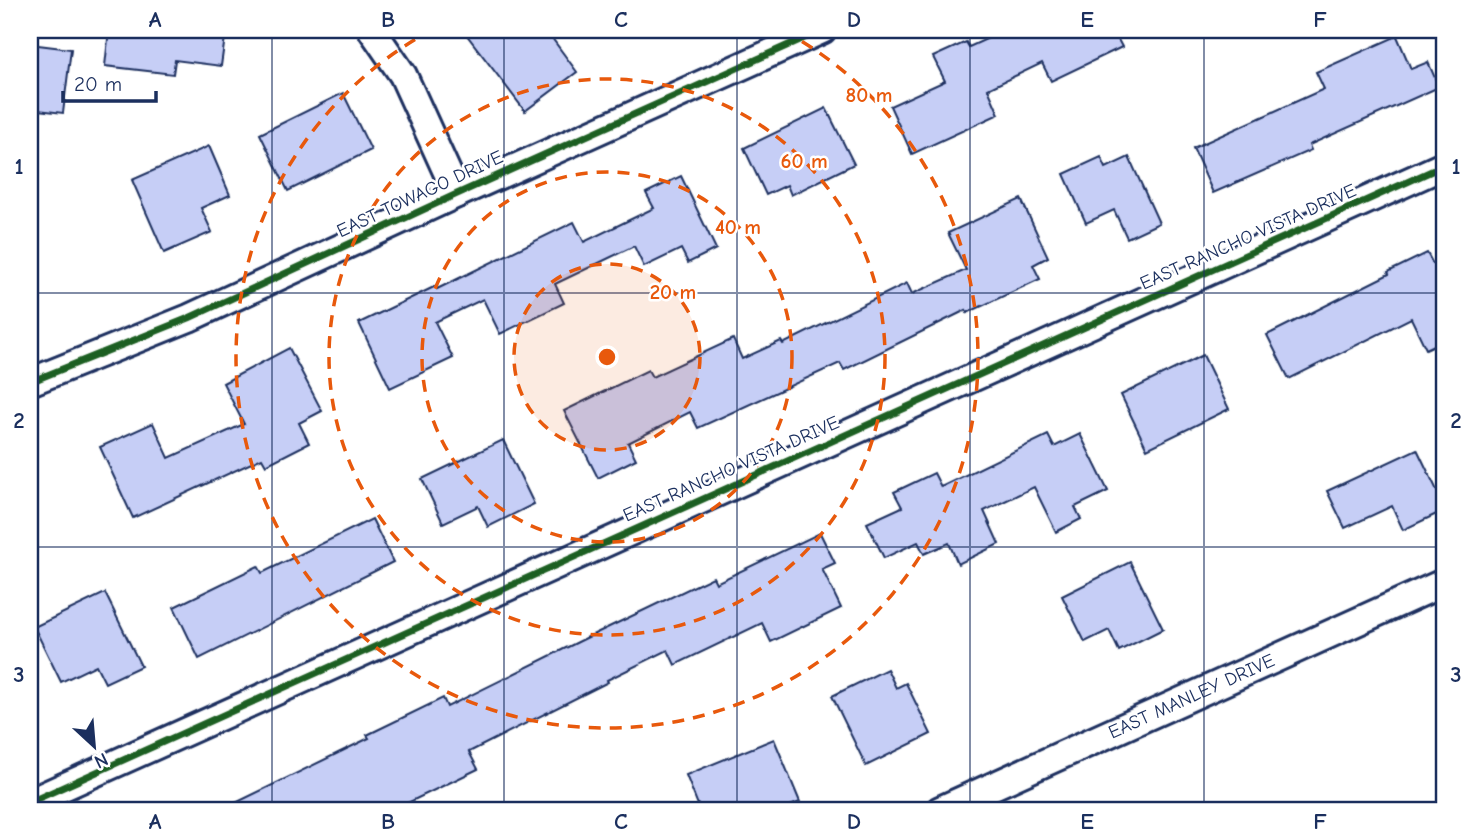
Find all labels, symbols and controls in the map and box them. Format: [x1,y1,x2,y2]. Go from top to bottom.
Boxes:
text: A [149,6,162,33]
text: B [381,6,395,33]
text: C [614,6,628,33]
text: D [847,6,861,33]
text: E [1080,6,1094,33]
text: F [1313,6,1327,33]
scale bar [63,60,156,104]
text: 20 m [74,72,122,96]
text: 80 m [846,83,892,107]
street label: EAST TOWAGO DRIVE [333,146,507,242]
text: 60 m [780,149,828,173]
text: 1 [14,153,24,180]
text: 1 [1451,153,1461,180]
street label: EAST RANCHO VISTA DRIVE [1137,179,1359,295]
text: 40 m [715,215,761,239]
text: 20 m [650,280,696,304]
centre of rings [595,345,619,369]
text: 2 [13,407,25,434]
text: 2 [1450,407,1462,434]
street label: EAST RANCHO VISTA DRIVE [620,411,842,527]
street label: EAST MANLEY DRIVE [1105,649,1278,743]
text: 3 [13,661,25,688]
text: 3 [1450,661,1462,688]
north arrow [60,710,130,780]
text: N [91,748,111,773]
text: A [149,808,162,835]
text: B [381,808,395,835]
text: C [614,808,628,835]
text: D [847,808,861,835]
text: E [1080,808,1094,835]
text: F [1313,808,1327,835]

